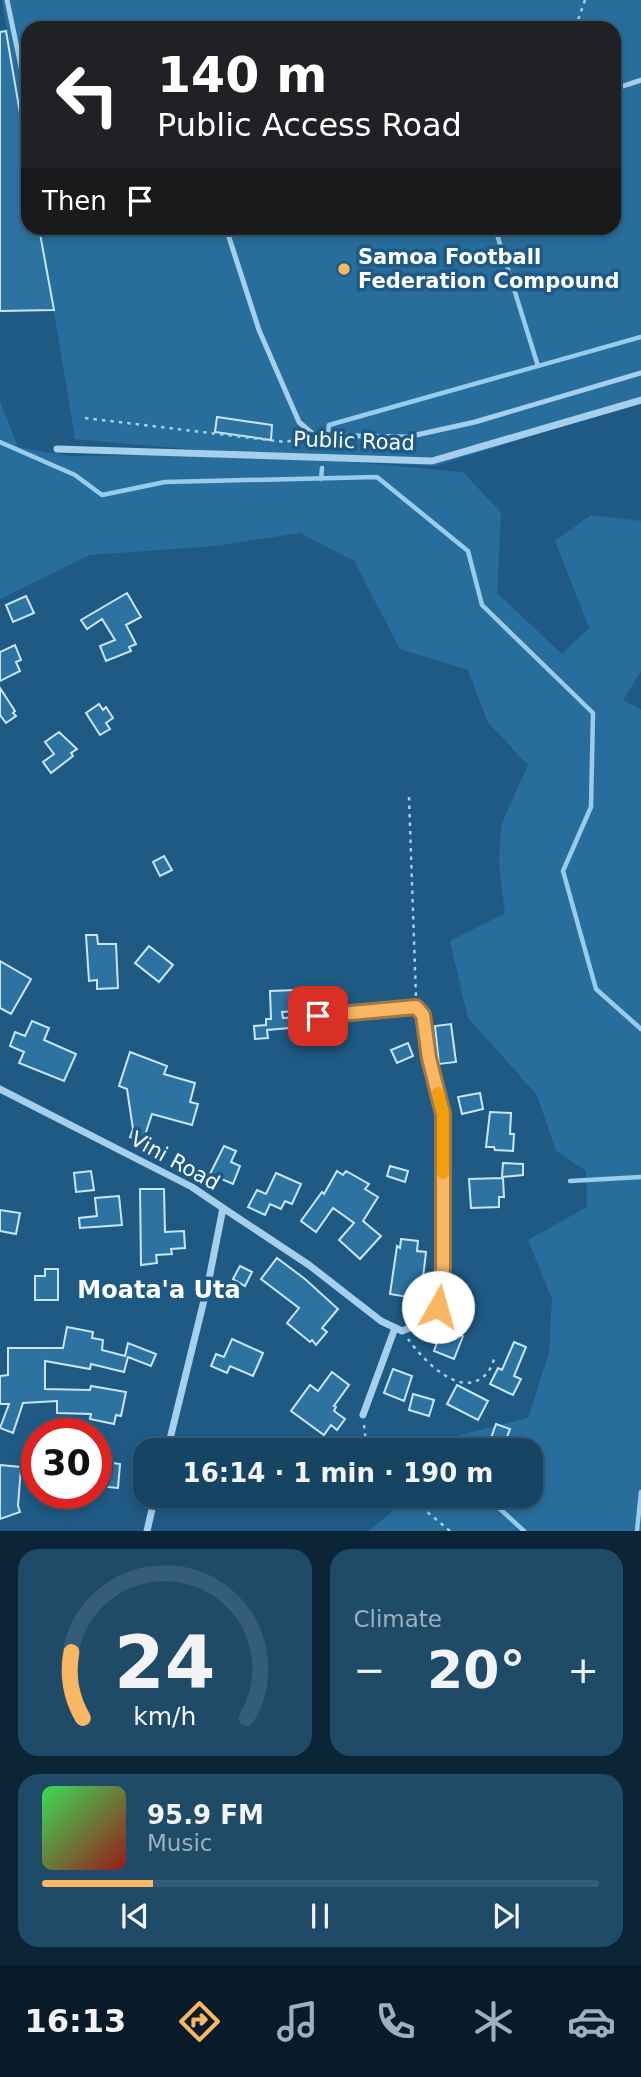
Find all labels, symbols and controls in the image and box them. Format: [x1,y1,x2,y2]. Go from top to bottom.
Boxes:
text: 140 m [157,47,327,104]
icon: left [42,49,133,140]
text: Public Access Road [157,106,462,144]
icon: arrive [121,182,159,220]
text: Then [42,186,107,216]
place label: Samoa Football Federation Compound [358,245,620,293]
marker: Samoa Football Federation Compound [336,261,352,277]
street label: Public Road [293,427,415,455]
pin [288,986,348,1046]
icon: arrive [299,997,337,1035]
street label: Vini Road [126,1127,224,1195]
position arrow [401,1270,475,1344]
district label: Moata'a Uta [77,1276,241,1304]
speed limit sign: 30 [21,1418,112,1509]
text: 16:14 · 1 min · 190 m [183,1458,493,1488]
text: Climate [354,1606,442,1632]
text: 24 [114,1621,215,1706]
text: 20° [427,1640,525,1700]
text: − [354,1648,385,1692]
text: + [567,1648,599,1692]
text: km/h [133,1702,196,1731]
text: 95.9 FM [147,1800,264,1830]
text: Music [147,1830,212,1856]
icon: previous [116,1897,154,1935]
icon: pause [301,1897,339,1935]
icon: next [487,1897,525,1935]
icon: directions [175,1997,224,2046]
icon: music [273,1997,322,2046]
icon: phone [371,1997,420,2046]
icon: climate [469,1997,518,2046]
icon: car [567,1997,616,2046]
text: 16:13 [25,2002,126,2040]

